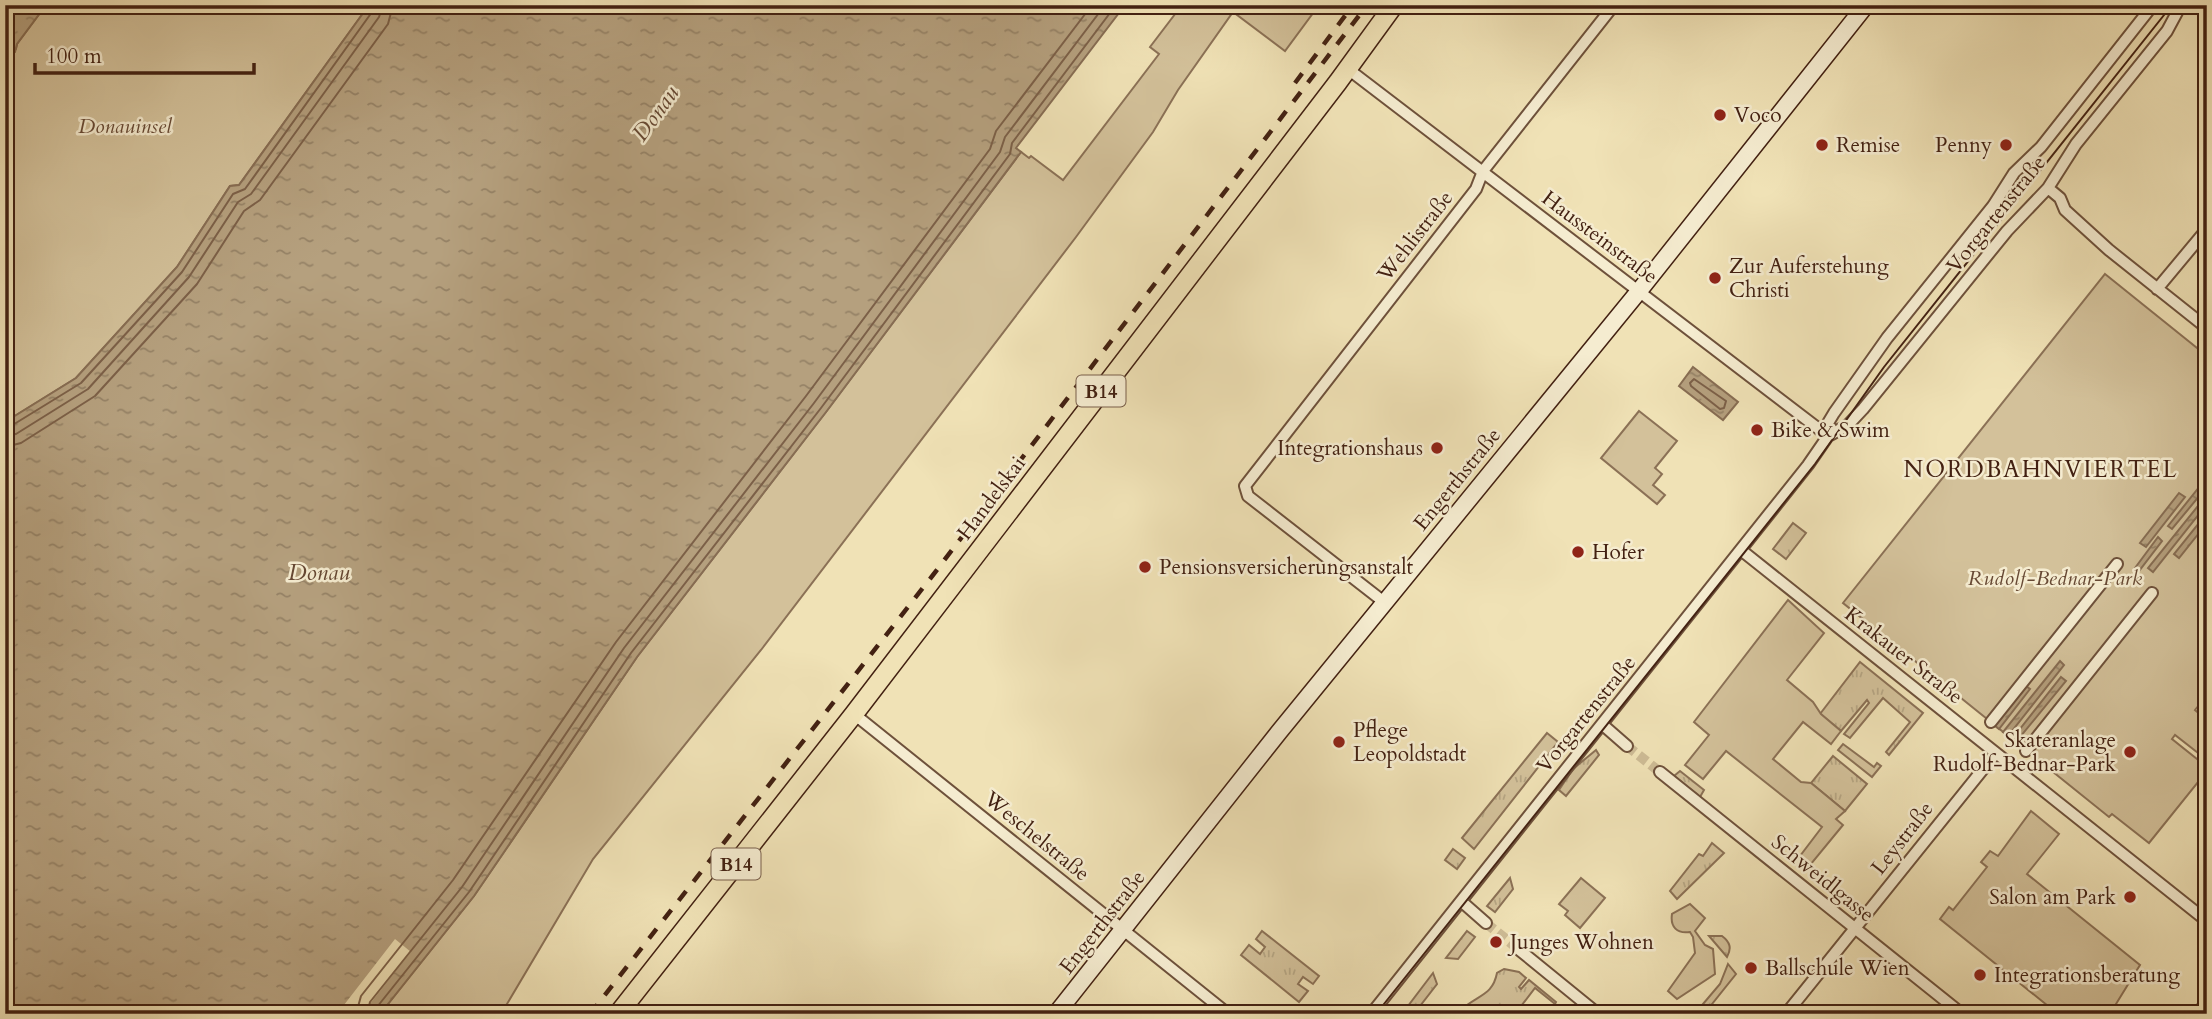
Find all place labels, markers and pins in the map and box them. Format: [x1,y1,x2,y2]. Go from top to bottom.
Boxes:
place label: Voco [1734,101,1782,130]
marker: Voco [1712,107,1728,123]
place label: Remise [1836,131,1900,160]
place label: Penny [1935,131,1992,160]
marker: Remise [1814,137,1830,153]
marker: Penny [1998,137,2014,153]
place label: Zur Auferstehung Christi [1729,252,1889,305]
marker: Zur Auferstehung Christi [1707,270,1723,286]
place label: Bike & Swim [1771,416,1890,445]
marker: Bike & Swim [1749,422,1765,438]
place label: Integrationshaus [1277,434,1423,463]
marker: Integrationshaus [1429,440,1445,456]
place label: Hofer [1592,538,1645,567]
marker: Hofer [1570,544,1586,560]
place label: Pensionsversicherungsanstalt [1159,553,1414,582]
marker: Pensionsversicherungsanstalt [1137,559,1153,575]
place label: Pflege Leopoldstadt [1353,716,1467,769]
place label: Skateranlage Rudolf-Bednar-Park [1933,726,2117,779]
marker: Pflege Leopoldstadt [1331,734,1347,750]
marker: Skateranlage Rudolf-Bednar-Park [2122,744,2138,760]
place label: Salon am Park [1989,883,2117,912]
marker: Salon am Park [2122,889,2138,905]
place label: Junges Wohnen [1507,928,1654,957]
marker: Junges Wohnen [1488,934,1504,950]
place label: Ballschule Wien [1765,954,1910,983]
marker: Ballschule Wien [1743,960,1759,976]
place label: Integrationsberatung [1994,961,2180,990]
marker: Integrationsberatung [1972,967,1988,983]

